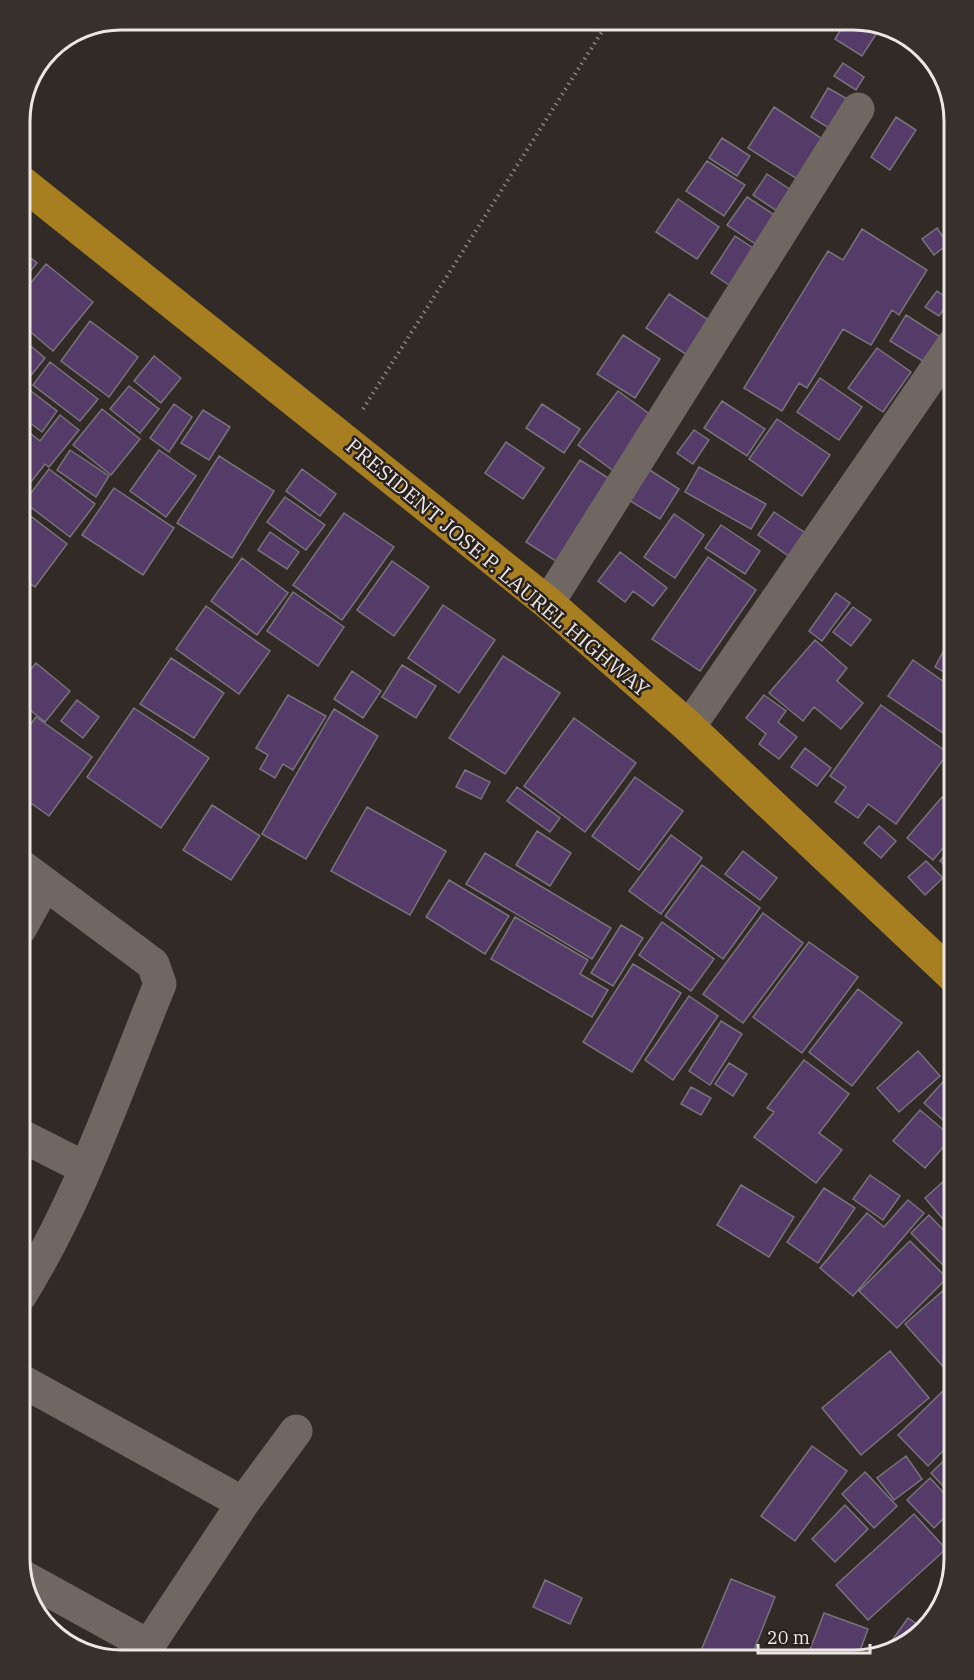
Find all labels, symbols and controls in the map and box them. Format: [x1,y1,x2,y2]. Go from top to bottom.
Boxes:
street label: PRESIDENT JOSE P. LAUREL HIGHWAY [340,431,656,703]
scale bar [758,1617,870,1655]
text: 20 m [767,1626,810,1649]

